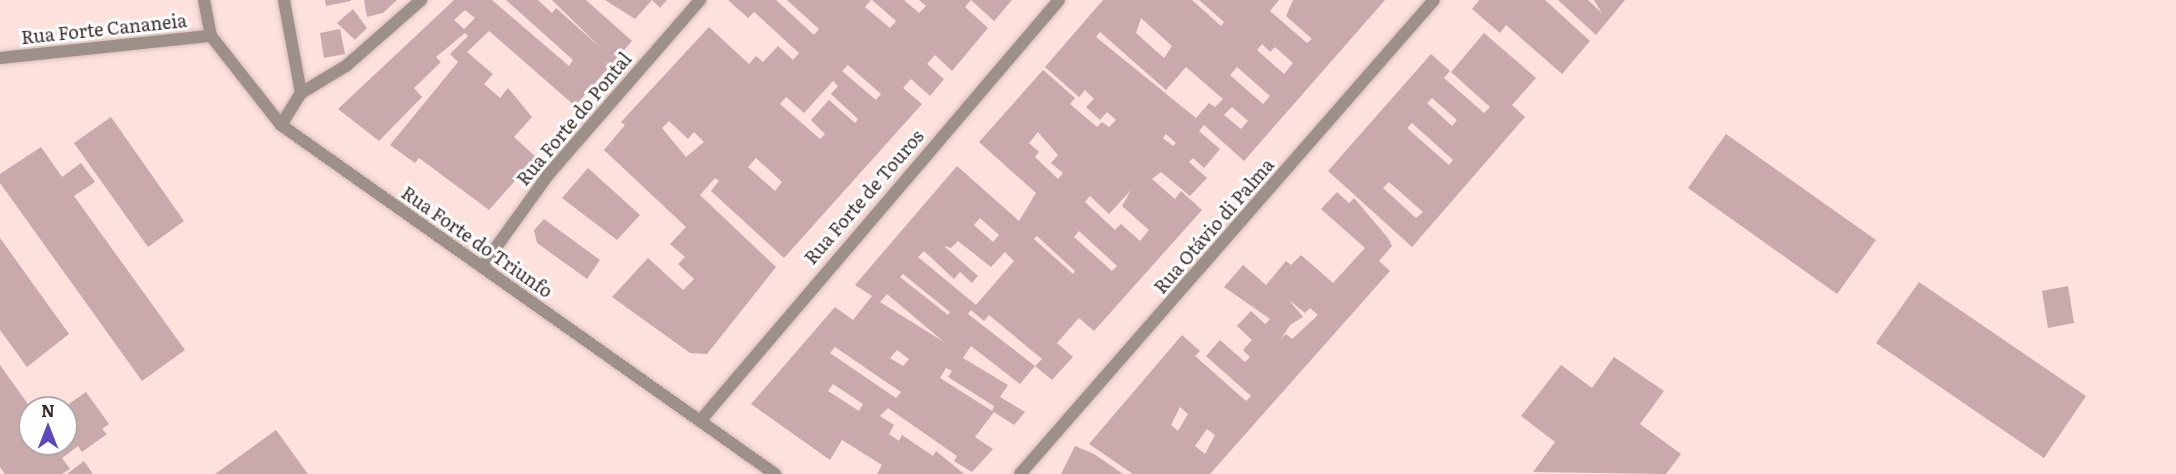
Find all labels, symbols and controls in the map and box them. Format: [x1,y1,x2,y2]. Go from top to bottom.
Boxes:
street label: Rua Forte Cananeia [20,10,188,48]
street label: Rua Forte do Pontal [512,48,636,190]
street label: Rua Forte de Touros [800,125,928,269]
street label: Rua Otávio di Palma [1150,154,1278,298]
street label: Rua Forte do Triunfo [397,182,557,302]
north arrow [18,396,78,456]
text: N [41,398,55,422]

